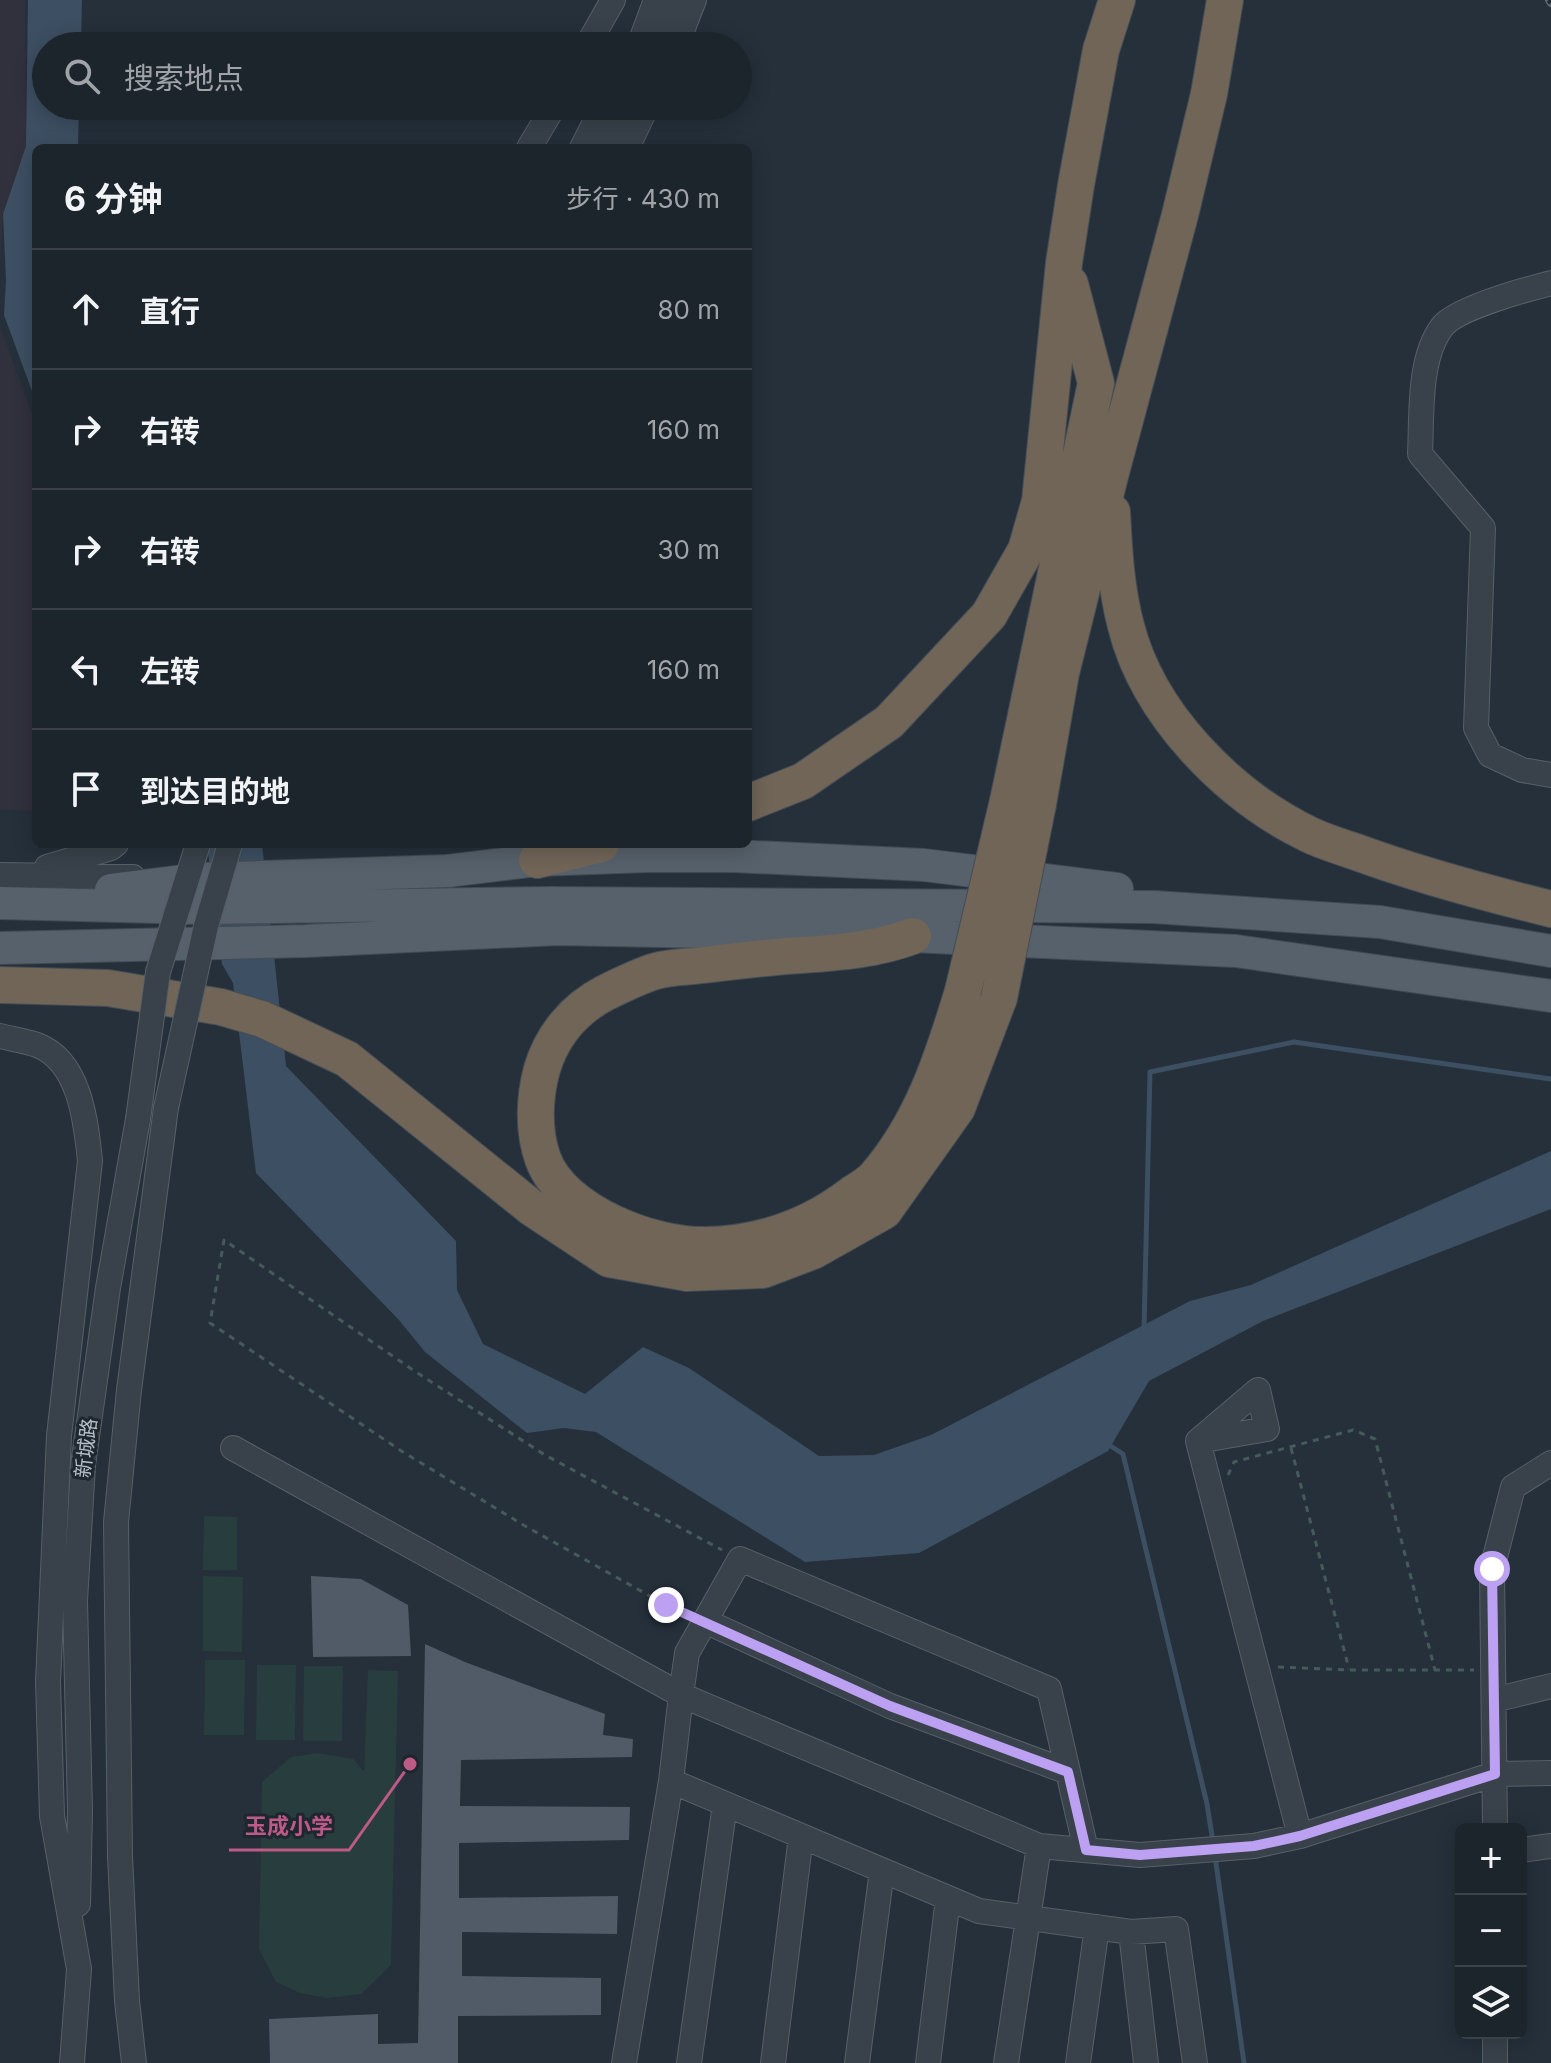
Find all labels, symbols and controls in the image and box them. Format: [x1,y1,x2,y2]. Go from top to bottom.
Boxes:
search box [32,32,752,120]
icon: search [60,54,104,98]
text: 搜索地点 [124,60,244,96]
text: 6 分钟 [64,178,162,219]
text: 步行 · 430 m [567,183,720,214]
icon: ahead [64,287,108,331]
text: 直行 [140,293,200,329]
text: 80 m [657,294,720,325]
icon: right [64,407,108,451]
text: 右转 [140,413,200,449]
text: 160 m [647,414,720,445]
icon: right [64,527,108,571]
text: 右转 [140,533,200,569]
text: 30 m [657,534,720,565]
icon: left [64,647,108,691]
text: 左转 [140,653,200,689]
text: 160 m [647,654,720,685]
icon: arrive [64,767,108,811]
text: 到达目的地 [140,773,290,809]
street label: 新城路 [70,1417,102,1479]
route start [1474,1551,1510,1587]
route end [648,1587,684,1623]
callout: 玉成小学 [229,1804,349,1850]
text: 玉成小学 [245,1813,333,1839]
map controls [1455,1823,1527,2039]
button: + [1455,1823,1527,1895]
button: − [1455,1895,1527,1967]
button: layers [1455,1967,1527,2039]

